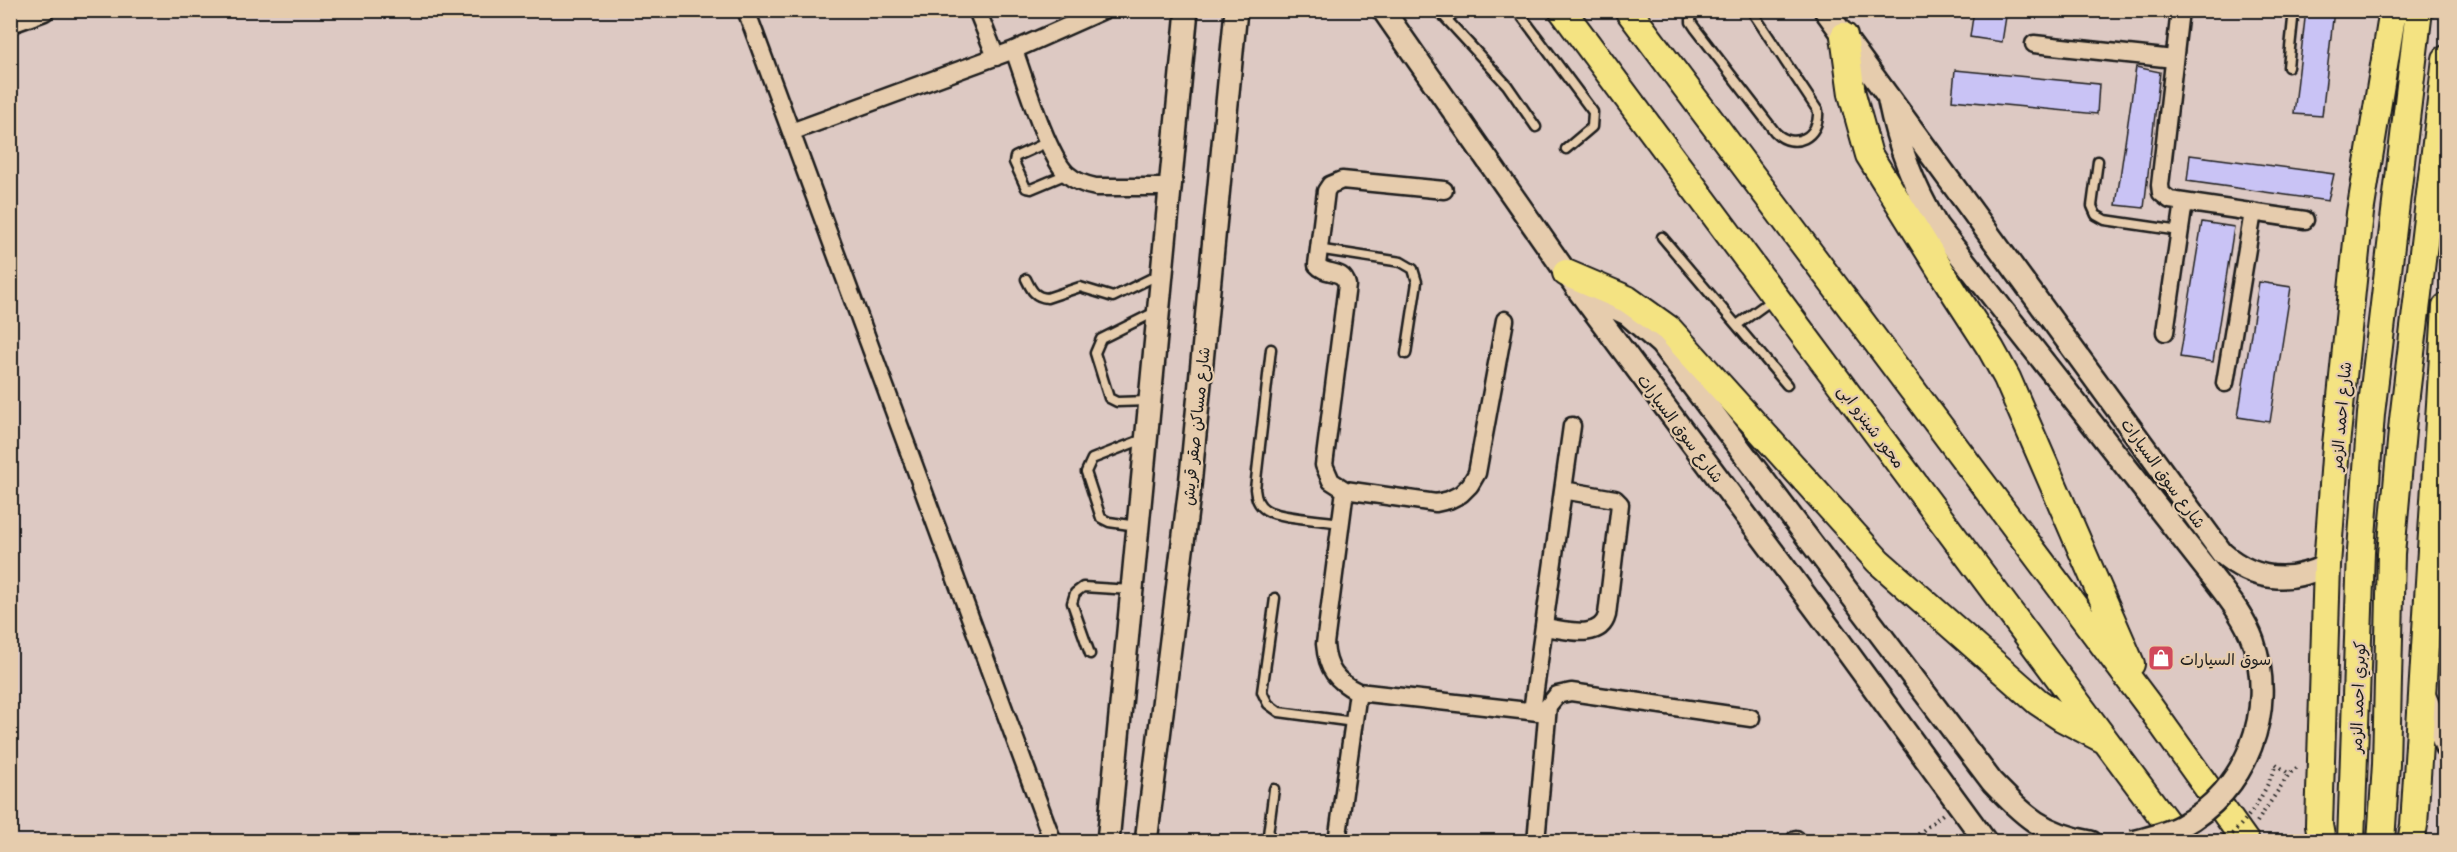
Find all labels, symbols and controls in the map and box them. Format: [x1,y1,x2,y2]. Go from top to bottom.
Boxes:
street label: شارع مساكن صقر قريش [1176,346,1216,507]
street label: شارع احمد الزمر [2325,361,2357,473]
street label: شارع سوق السيارات [1632,369,1729,488]
street label: محور شينزو ابى [1833,380,1910,473]
street label: شارع سوق السيارات [2115,414,2211,533]
street label: كوبري احمد الزمر [2344,641,2371,755]
shop icon: سوق السيارات [2146,643,2176,673]
place label: سوق السيارات [2180,648,2271,670]

